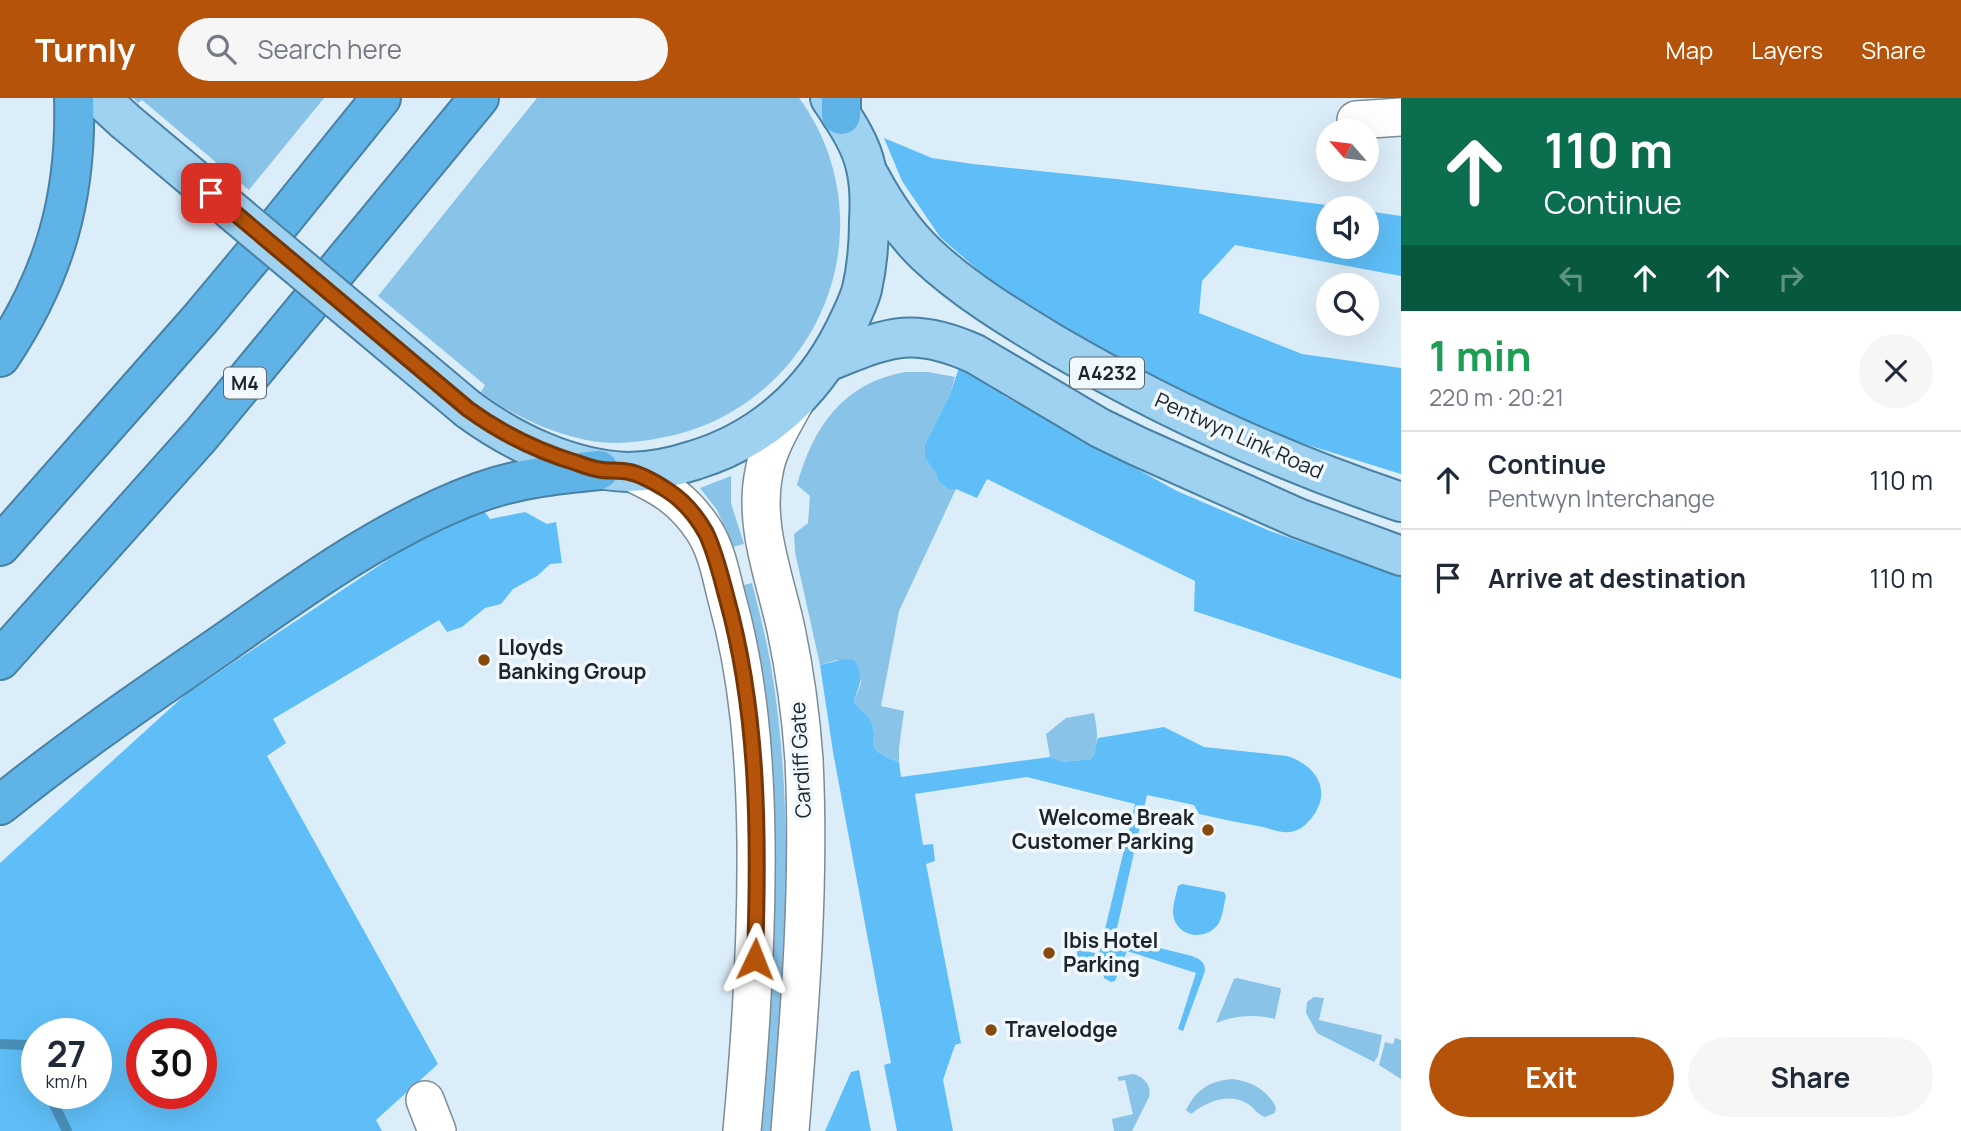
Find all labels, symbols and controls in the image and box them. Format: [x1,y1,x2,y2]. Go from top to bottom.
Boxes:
search box [178,18,668,81]
text: Turnly [35,27,136,72]
icon: search [202,30,240,68]
text: Search here [258,31,402,67]
text: Map [1666,33,1713,66]
text: Layers [1751,33,1823,66]
text: Share [1861,33,1926,66]
text: 110 m [1544,116,1673,183]
north arrow [1316,119,1379,182]
map controls [1316,119,1379,336]
icon: ahead [1429,126,1520,217]
pin [181,163,241,223]
icon: arrive [192,174,230,212]
text: Continue [1544,180,1682,224]
button: sound [1316,196,1379,259]
icon: left [1553,259,1591,297]
icon: ahead [1626,259,1664,297]
icon: ahead [1699,259,1737,297]
icon: right [1772,259,1810,297]
button: search [1316,273,1379,336]
text: 1 min [1429,326,1532,384]
button: close [1859,334,1933,408]
road number: A4232 [1070,358,1144,388]
road number: M4 [224,368,266,398]
text: 220 m · 20:21 [1429,381,1564,413]
street label: Pentwyn Link Road [1151,385,1328,485]
text: Continue [1488,446,1606,482]
icon: ahead [1429,461,1467,499]
text: 110 m [1870,462,1933,498]
text: Pentwyn Interchange [1488,482,1715,514]
icon: arrive [1429,559,1467,597]
text: Arrive at destination [1488,560,1746,596]
text: 110 m [1870,560,1933,596]
place label: Lloyds Banking Group [498,633,647,685]
marker: Lloyds Banking Group [476,652,492,668]
street label: Cardiff Gate [783,701,817,819]
place label: Welcome Break Customer Parking [1012,803,1195,855]
marker: Welcome Break Customer Parking [1200,822,1216,838]
position arrow [718,922,792,996]
place label: Ibis Hotel Parking [1063,926,1158,978]
marker: Ibis Hotel Parking [1041,945,1057,961]
place label: Travelodge [1005,1015,1118,1043]
speed limit sign: 30 [126,1018,217,1109]
marker: Travelodge [983,1022,999,1038]
text: 27 [47,1030,86,1078]
button: Exit [1429,1037,1674,1117]
button: Share [1688,1037,1933,1117]
text: km/h [46,1069,87,1093]

